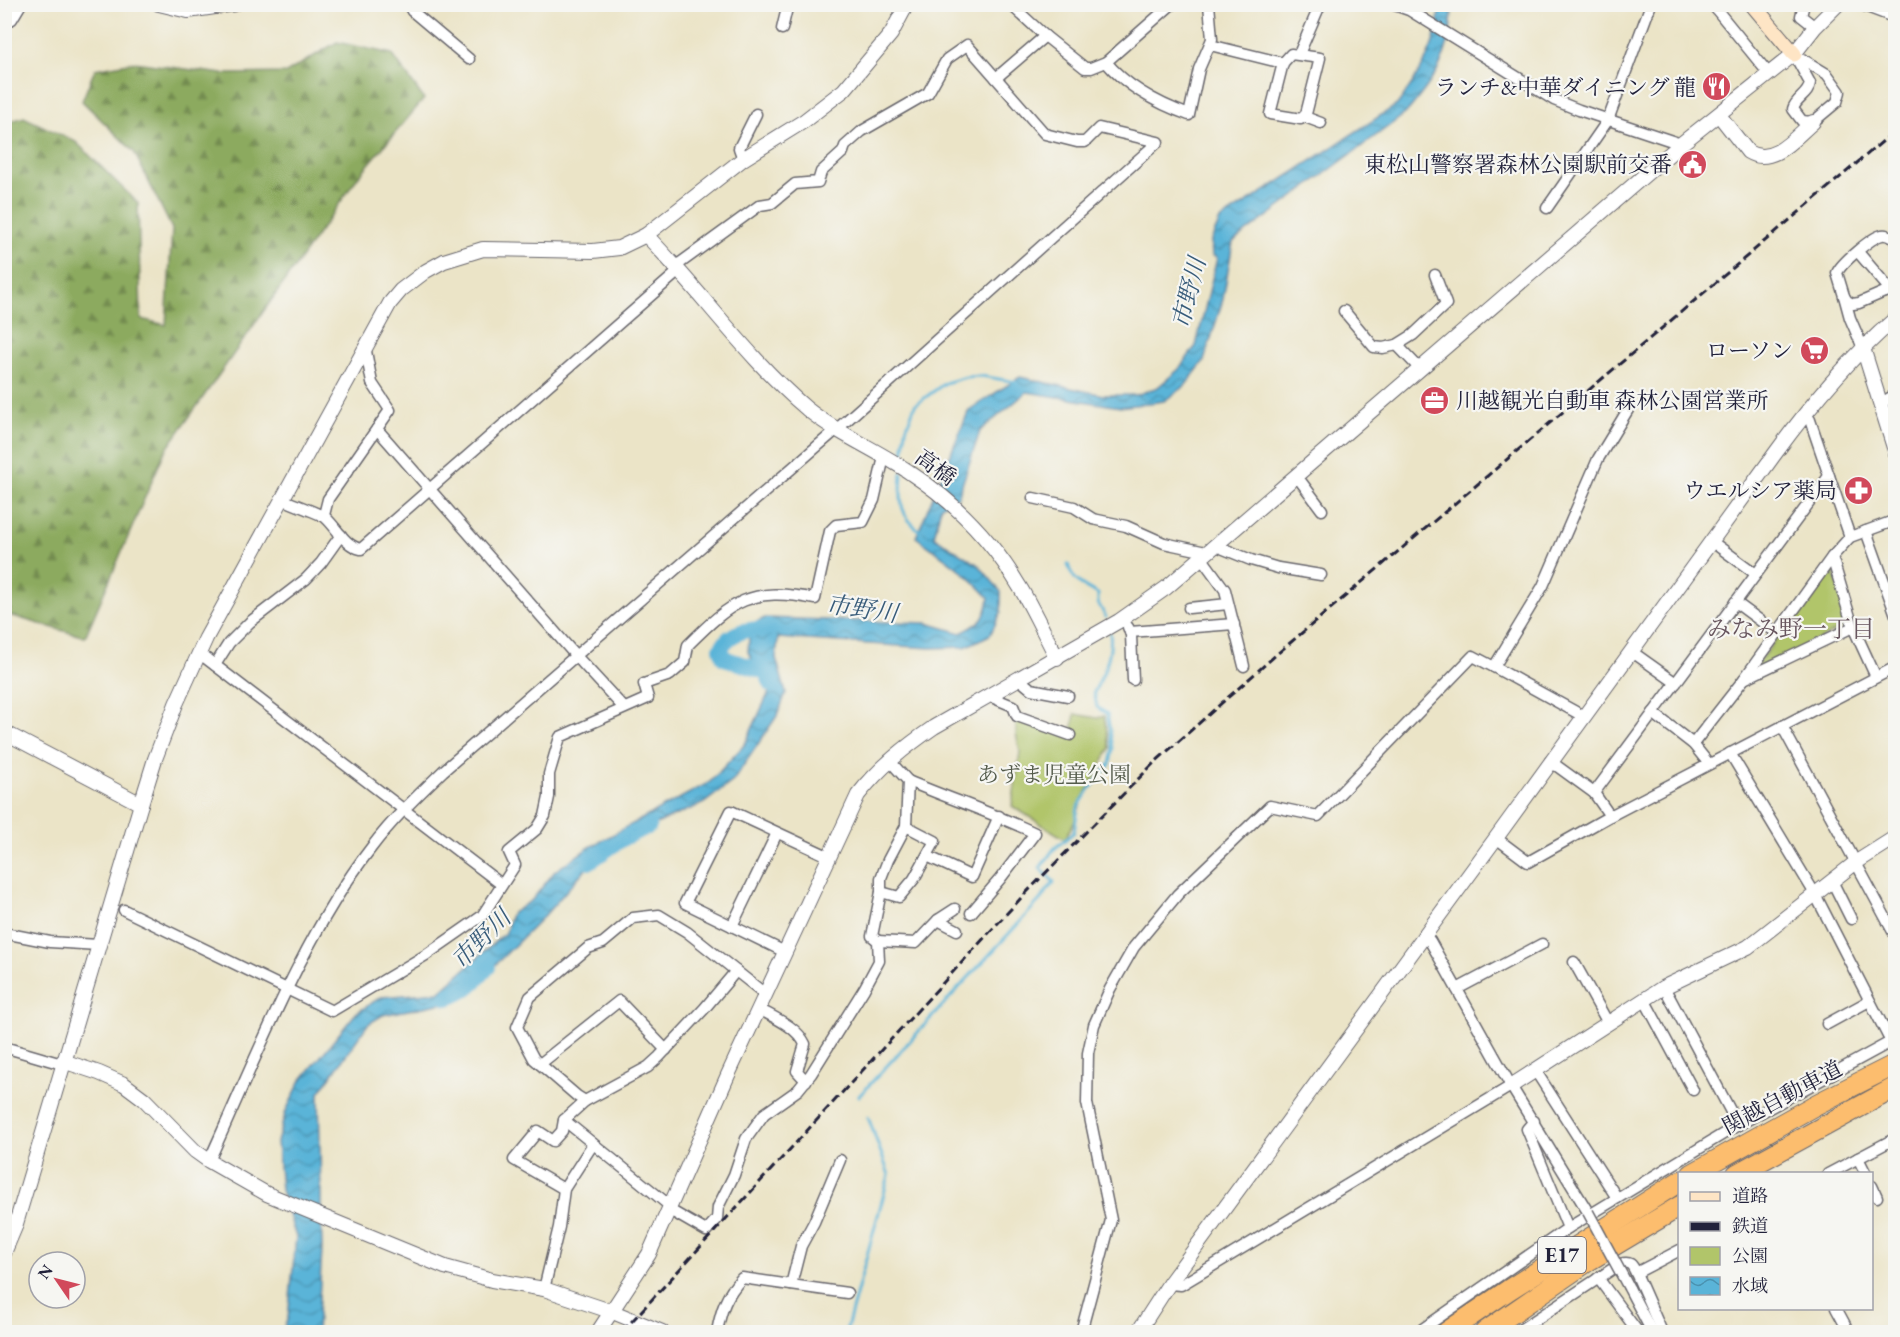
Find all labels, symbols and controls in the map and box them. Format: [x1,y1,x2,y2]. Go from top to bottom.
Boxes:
restaurant icon: ランチ&中華ダイニング 龍 [1701,71,1733,103]
place label: ランチ&中華ダイニング 龍 [1435,73,1696,102]
public building icon: 東松山警察署森林公園駅前交番 [1677,148,1709,180]
place label: 東松山警察署森林公園駅前交番 [1364,150,1672,179]
water label: 市野川 [1165,251,1213,332]
supermarket icon: ローソン [1798,334,1830,366]
place label: ローソン [1706,336,1793,365]
office icon: 川越観光自動車 森林公園営業所 [1419,384,1451,416]
place label: 川越観光自動車 森林公園営業所 [1456,386,1768,415]
street label: 高橋 [909,443,962,492]
pharmacy icon: ウエルシア薬局 [1842,474,1874,506]
place label: ウエルシア薬局 [1684,476,1837,505]
water label: 市野川 [824,588,903,629]
district label: みなみ野一丁目 [1707,613,1875,644]
park label: あずま児童公園 [977,760,1131,789]
water label: 市野川 [444,900,519,975]
street label: 関越自動車道 [1717,1054,1847,1141]
legend [1678,1172,1873,1310]
text: 道路 [1732,1184,1768,1207]
text: 鉄道 [1732,1214,1768,1237]
road number: E17 [1538,1237,1586,1273]
text: 公園 [1732,1244,1768,1267]
north arrow [27,1250,87,1310]
text: N [33,1260,57,1283]
text: 水域 [1732,1274,1768,1297]

